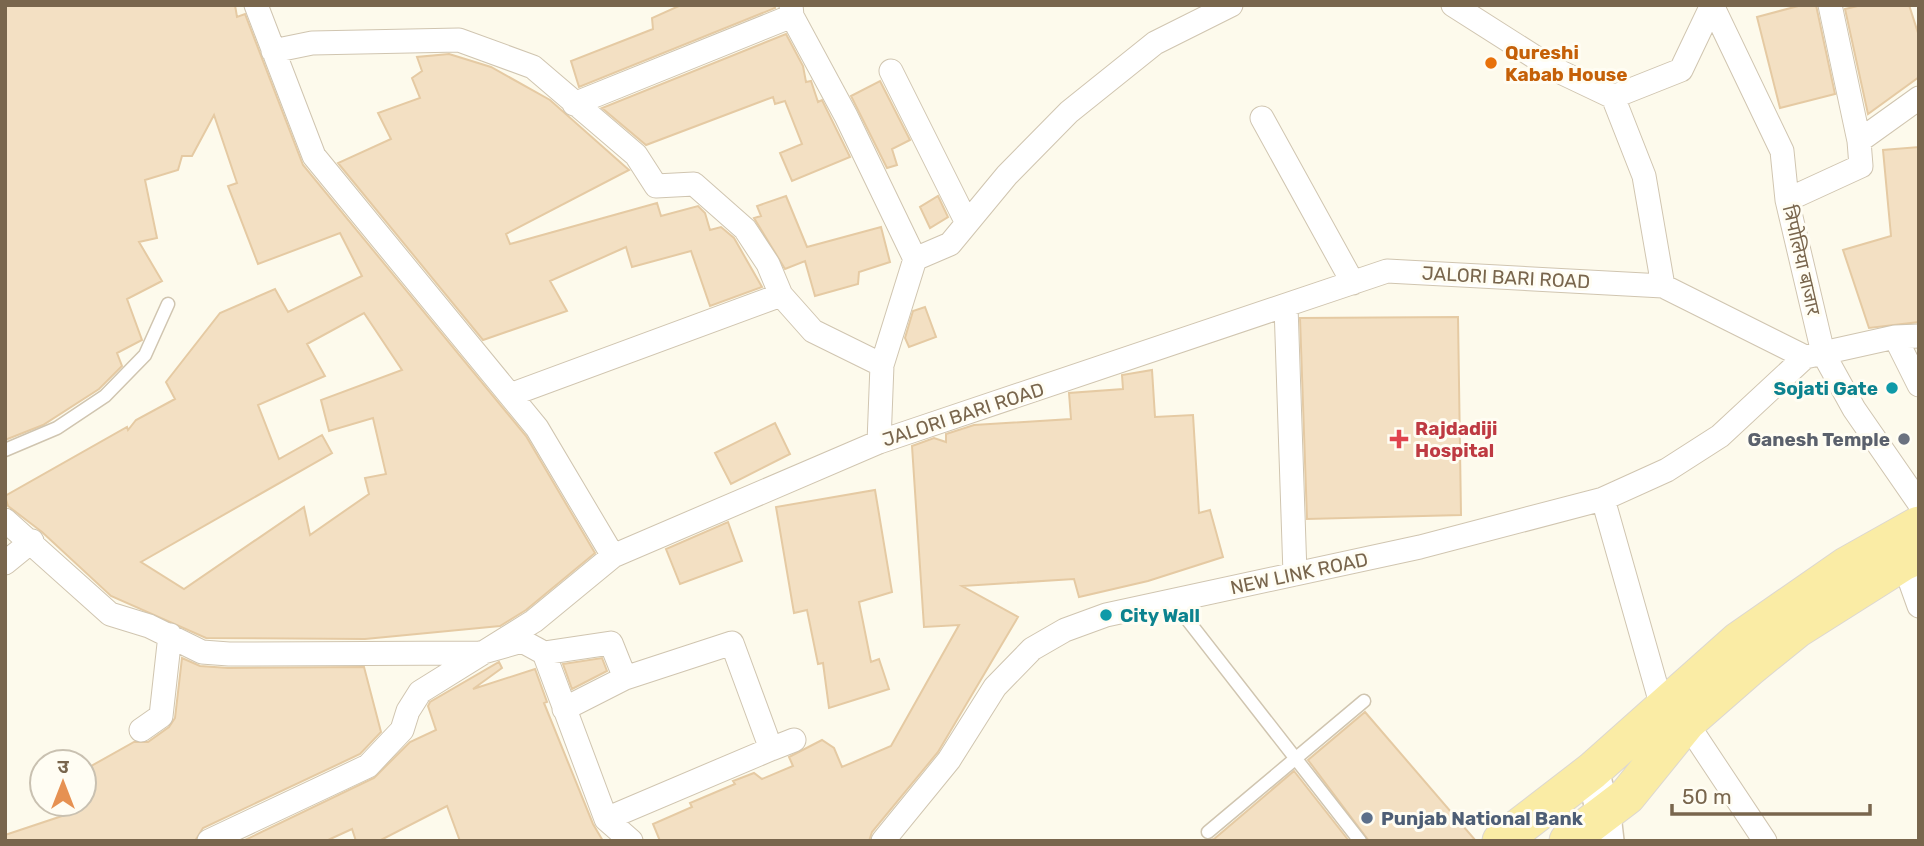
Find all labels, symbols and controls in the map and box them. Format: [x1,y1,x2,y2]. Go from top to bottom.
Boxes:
place label: Qureshi Kabab House [1505,41,1628,86]
marker: Qureshi Kabab House [1483,55,1499,71]
street label: त्रिपोलिया बाजार [1778,203,1826,318]
street label: JALORI BARI ROAD [1421,262,1591,293]
street label: JALORI BARI ROAD [879,377,1047,451]
place label: Sojati Gate [1774,377,1878,400]
marker: Sojati Gate [1884,380,1900,396]
place label: Rajdadiji Hospital [1415,417,1498,462]
place label: Ganesh Temple [1747,428,1890,451]
marker: Rajdadiji Hospital [1389,429,1409,449]
marker: Ganesh Temple [1896,431,1912,447]
street label: NEW LINK ROAD [1228,548,1370,599]
place label: City Wall [1120,604,1200,627]
marker: City Wall [1098,607,1114,623]
north arrow [28,748,98,818]
text: उ [57,755,69,778]
scale bar [1672,772,1870,816]
text: 50 m [1682,784,1732,809]
place label: Punjab National Bank [1381,807,1583,830]
marker: Punjab National Bank [1359,810,1375,826]

